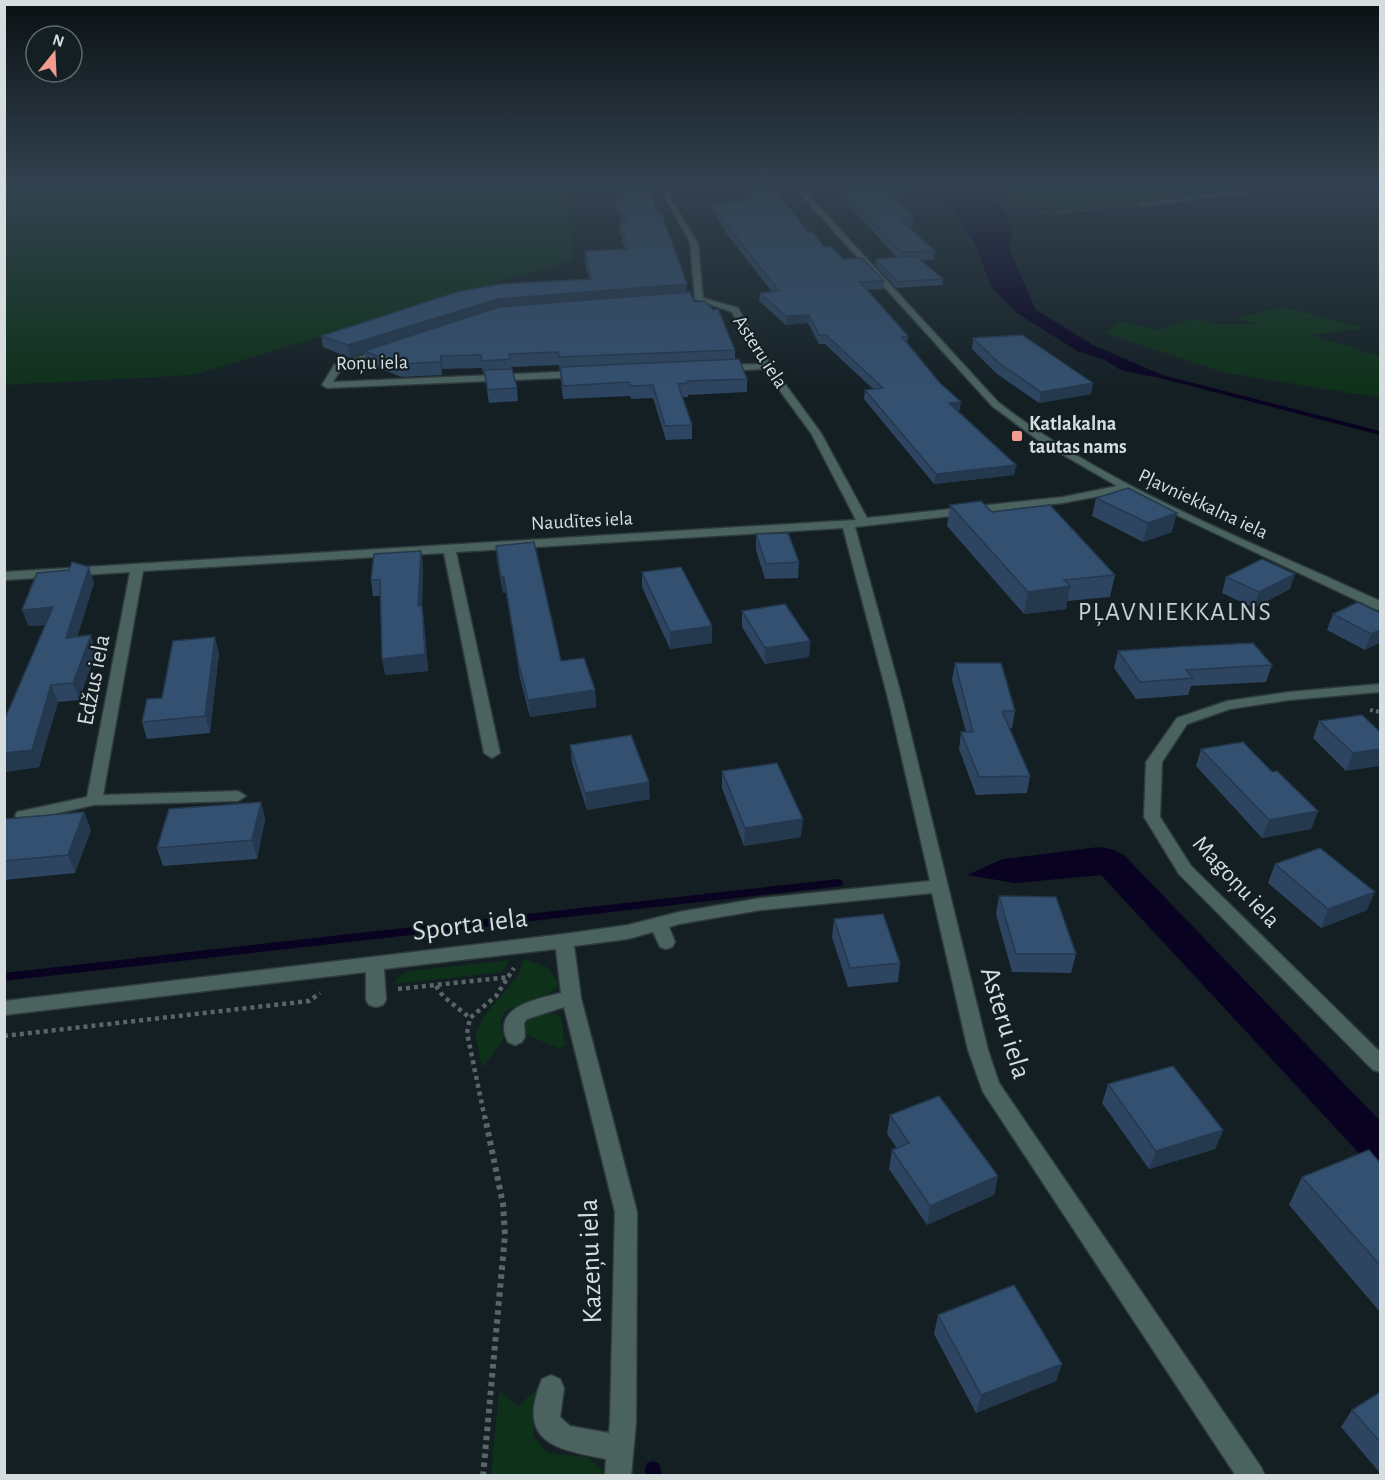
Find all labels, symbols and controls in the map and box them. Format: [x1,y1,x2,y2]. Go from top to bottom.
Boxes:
north arrow [24,24,84,84]
text: N [51,31,66,50]
street label: Asteru iela [729,312,791,392]
street label: Roņu iela [336,352,408,375]
place label: Katlakalna tautas nams [1029,414,1127,457]
marker: Katlakalna tautas nams [1010,429,1024,443]
street label: Pļavniekkalna iela [1135,465,1271,544]
street label: Naudītes iela [530,508,634,534]
district label: PĻAVNIEKKALNS [1078,599,1272,627]
street label: Edžus iela [73,632,115,728]
street label: Magoņu iela [1187,832,1284,933]
street label: Sporta iela [411,904,529,946]
street label: Asteru iela [975,964,1035,1082]
street label: Kazeņu iela [575,1198,608,1324]

